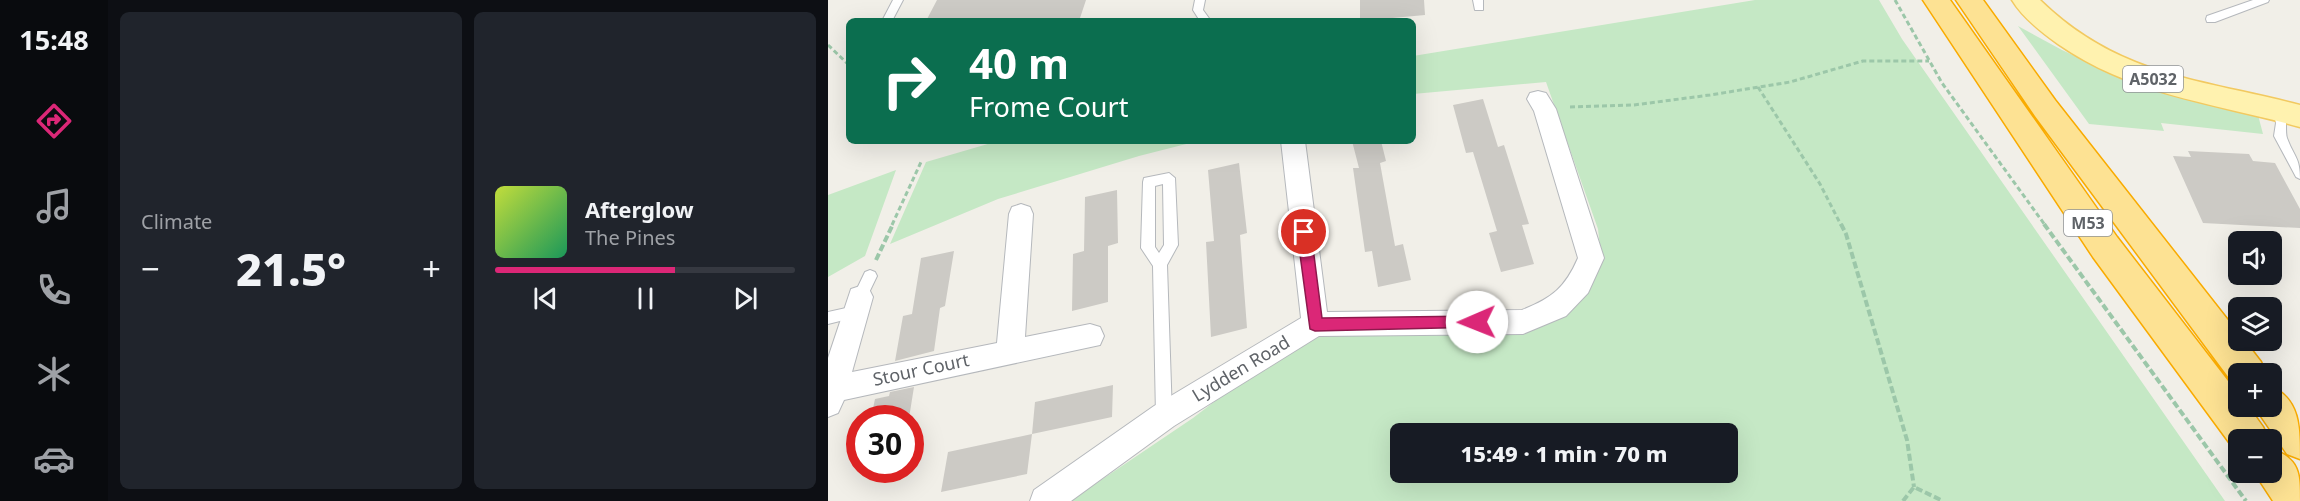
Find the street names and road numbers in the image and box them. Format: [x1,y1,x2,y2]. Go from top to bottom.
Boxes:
road number: A5032 [2123,66,2183,92]
road number: M53 [2064,210,2112,236]
street label: Lydden Road [1187,330,1294,407]
street label: Stour Court [870,347,972,391]

